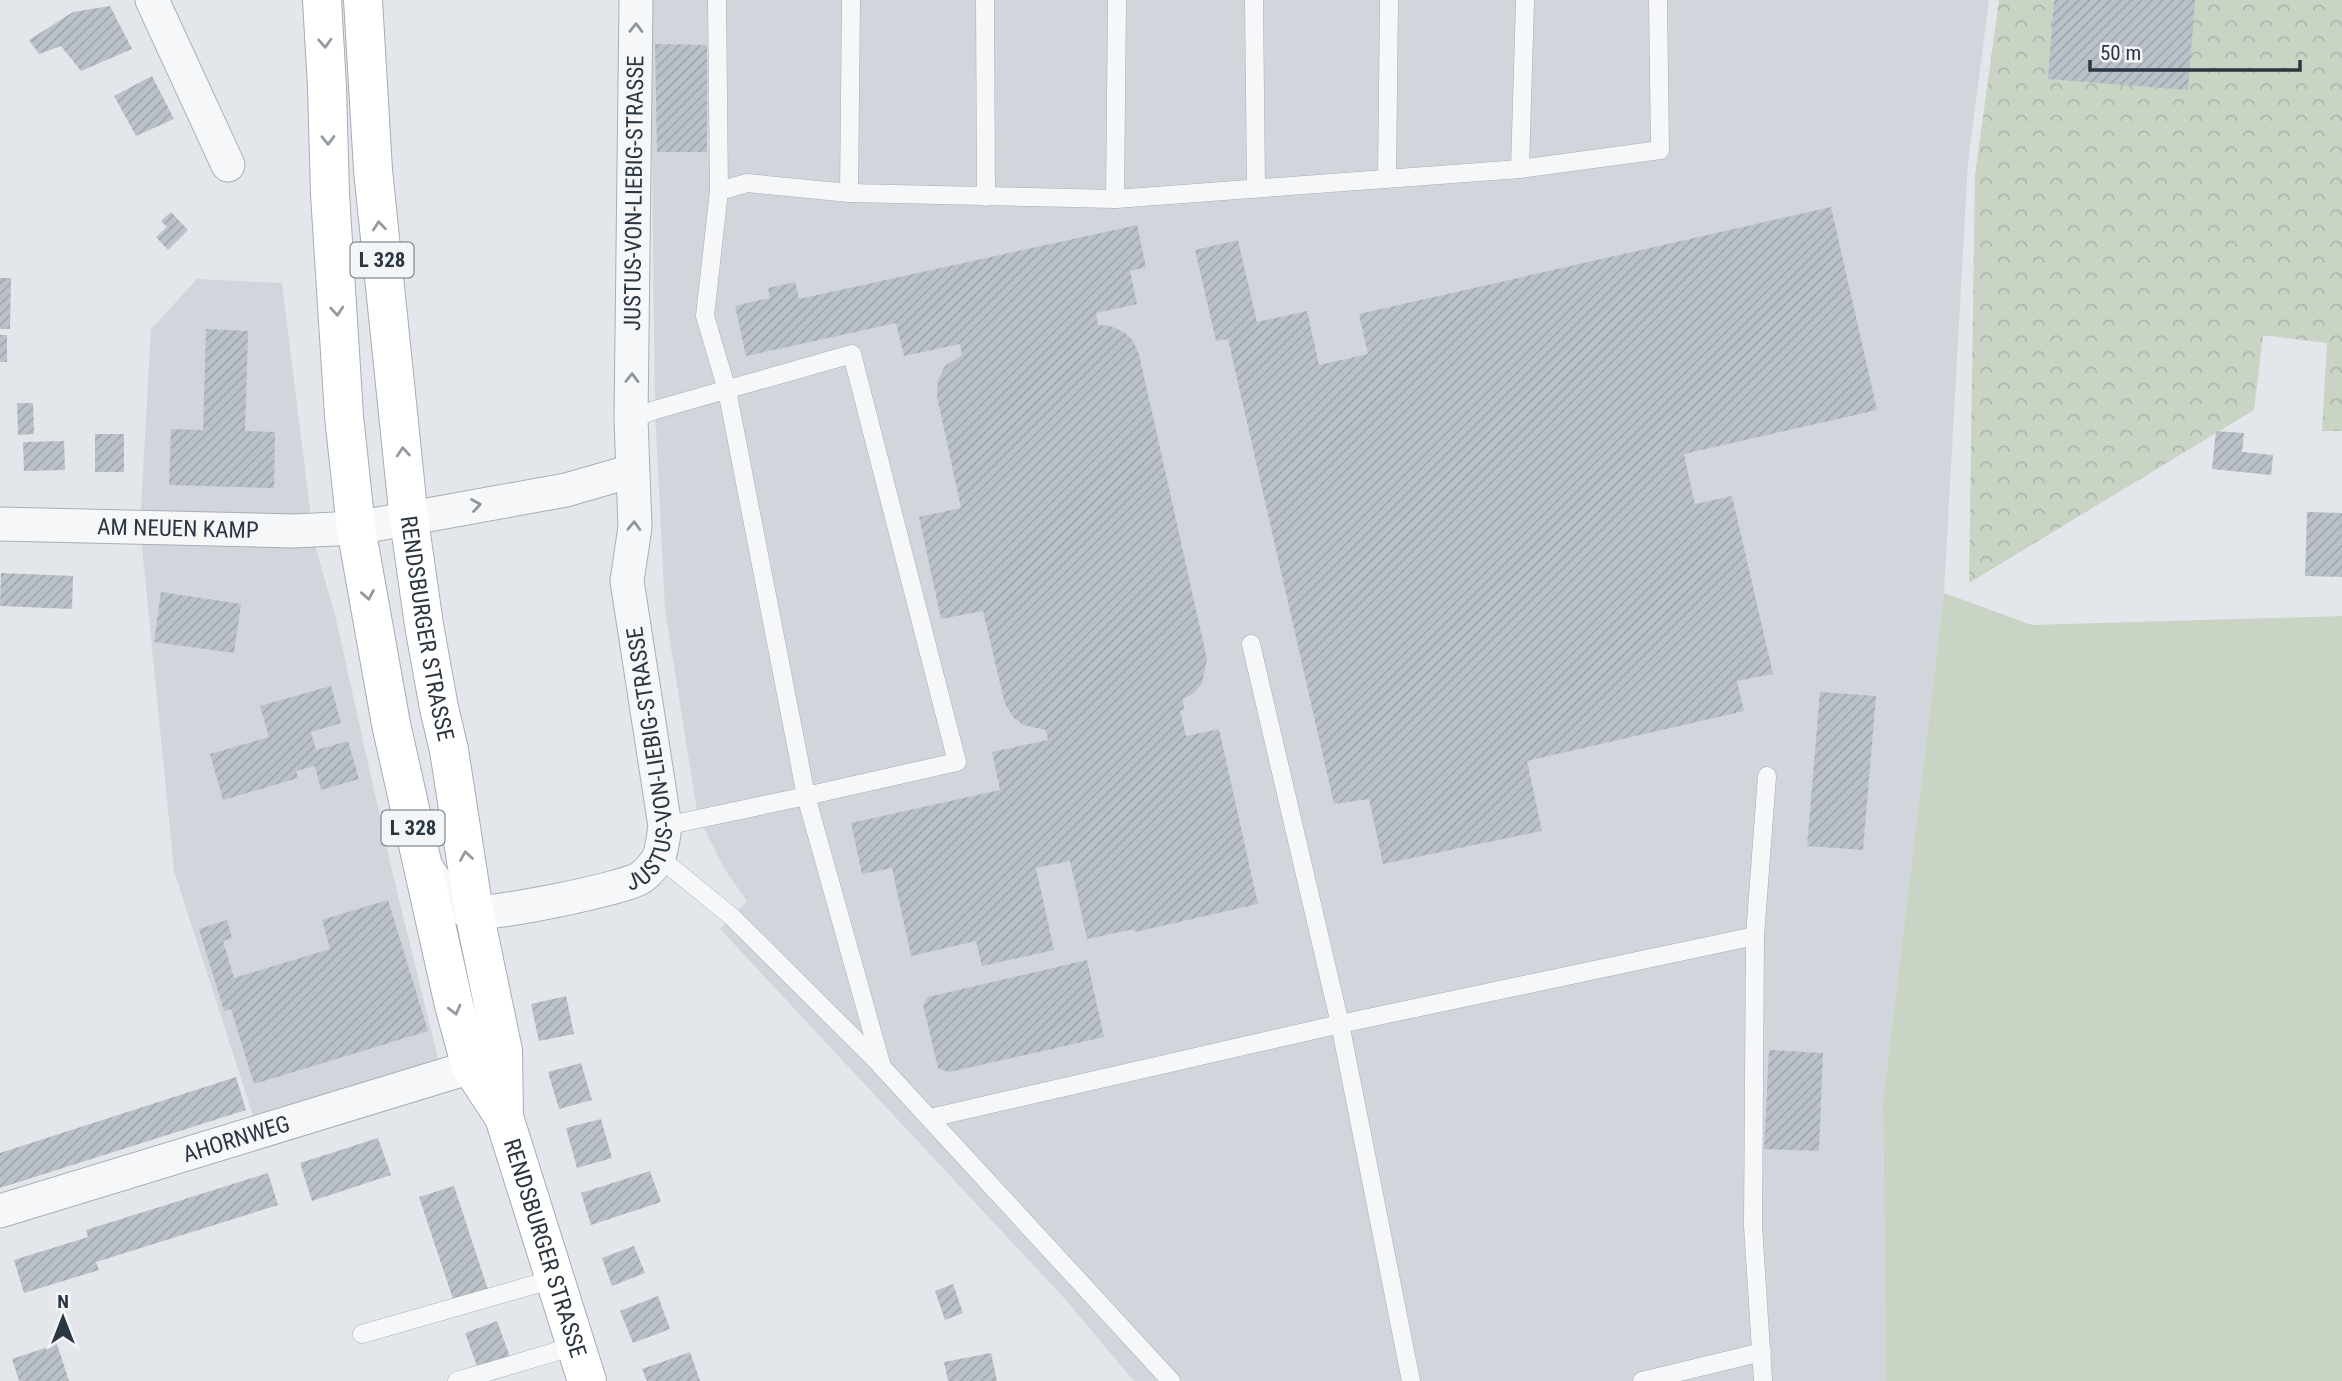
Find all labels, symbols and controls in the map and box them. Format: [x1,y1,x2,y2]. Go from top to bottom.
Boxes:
one-way arrow [628,22,643,33]
scale bar [2090,28,2300,72]
one-way arrow [317,38,332,49]
text: 50 m [2100,41,2141,65]
street label: JUSTUS-VON-LIEBIG-STRASSE [619,55,649,331]
one-way arrow [321,135,336,146]
one-way arrow [372,220,387,231]
road number: L 328 [350,243,414,278]
one-way arrow [329,306,344,317]
one-way arrow [624,372,640,383]
one-way arrow [396,446,411,457]
one-way arrow [470,498,482,513]
street label: AM NEUEN KAMP [97,513,259,544]
street label: RENDSBURGER STRASSE [395,514,460,744]
one-way arrow [627,520,642,531]
one-way arrow [360,589,375,601]
street label: JUSTUS-VON-LIEBIG-STRASSE [604,613,646,889]
text: JUSTUS-VON-LIEBIG-STRASSE [621,625,679,896]
road number: L 328 [382,810,444,846]
one-way arrow [459,851,474,862]
one-way arrow [447,1003,461,1015]
street label: AHORNWEG [179,1110,293,1168]
street label: RENDSBURGER STRASSE [498,1135,592,1361]
north arrow [28,1283,98,1353]
text: N [57,1290,69,1313]

